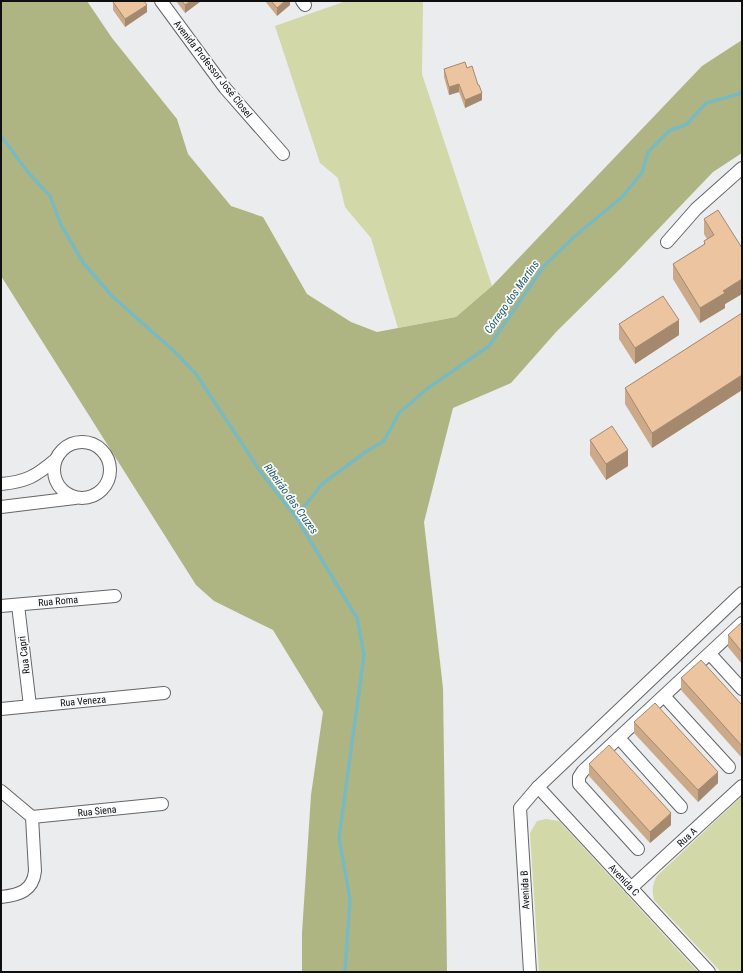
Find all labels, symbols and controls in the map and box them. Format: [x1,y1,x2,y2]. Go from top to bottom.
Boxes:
street label: Avenida Professor José Closel [172,18,254,120]
water label: Córrego dos Martins [482,258,542,336]
water label: Ribeirão das Cruzes [261,461,321,537]
street label: Rua Roma [38,594,79,608]
street label: Rua Capri [16,635,32,675]
street label: Rua Veneza [60,693,107,708]
street label: Rua Siena [77,803,117,819]
street label: Rua A [675,825,699,849]
street label: Avenida C [607,862,642,898]
street label: Avenida B [518,870,532,910]

